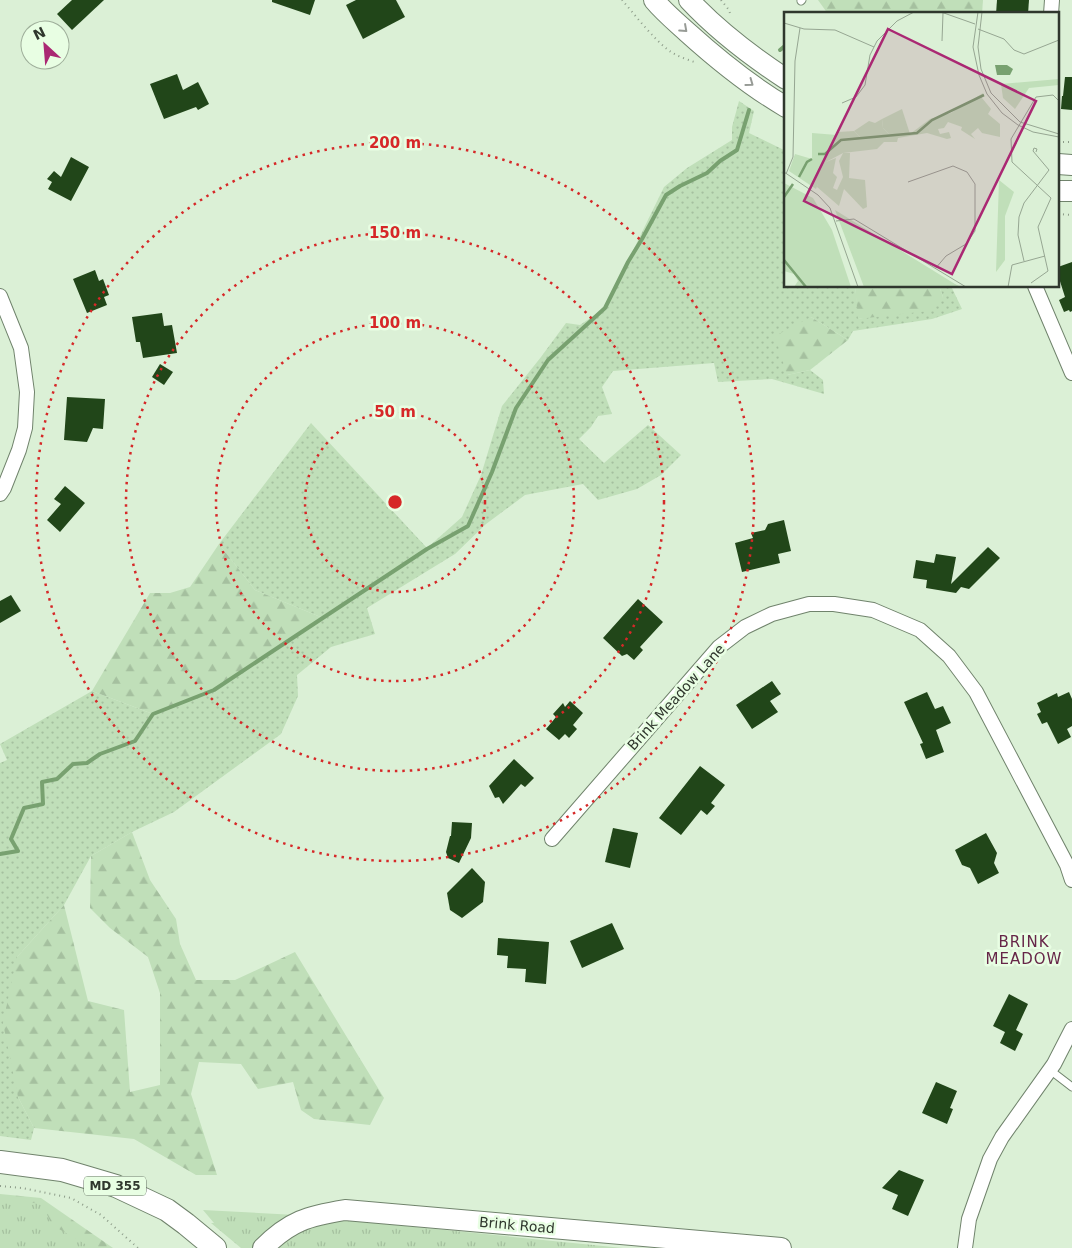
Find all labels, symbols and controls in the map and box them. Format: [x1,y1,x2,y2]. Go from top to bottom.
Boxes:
inset map [784,12,1060,288]
north arrow [20,20,70,70]
one-way arrow [678,23,687,32]
text: N [31,24,48,43]
one-way arrow [744,77,754,86]
text: 200 m [369,134,421,152]
text: 150 m [369,224,421,242]
text: 100 m [369,314,421,332]
text: 50 m [374,403,416,421]
centre of rings [386,493,404,511]
street label: Brink Meadow Lane [624,641,728,753]
district label: BRINK MEADOW [986,933,1062,968]
road number: MD 355 [84,1176,146,1196]
street label: Brink Road [479,1214,555,1236]

